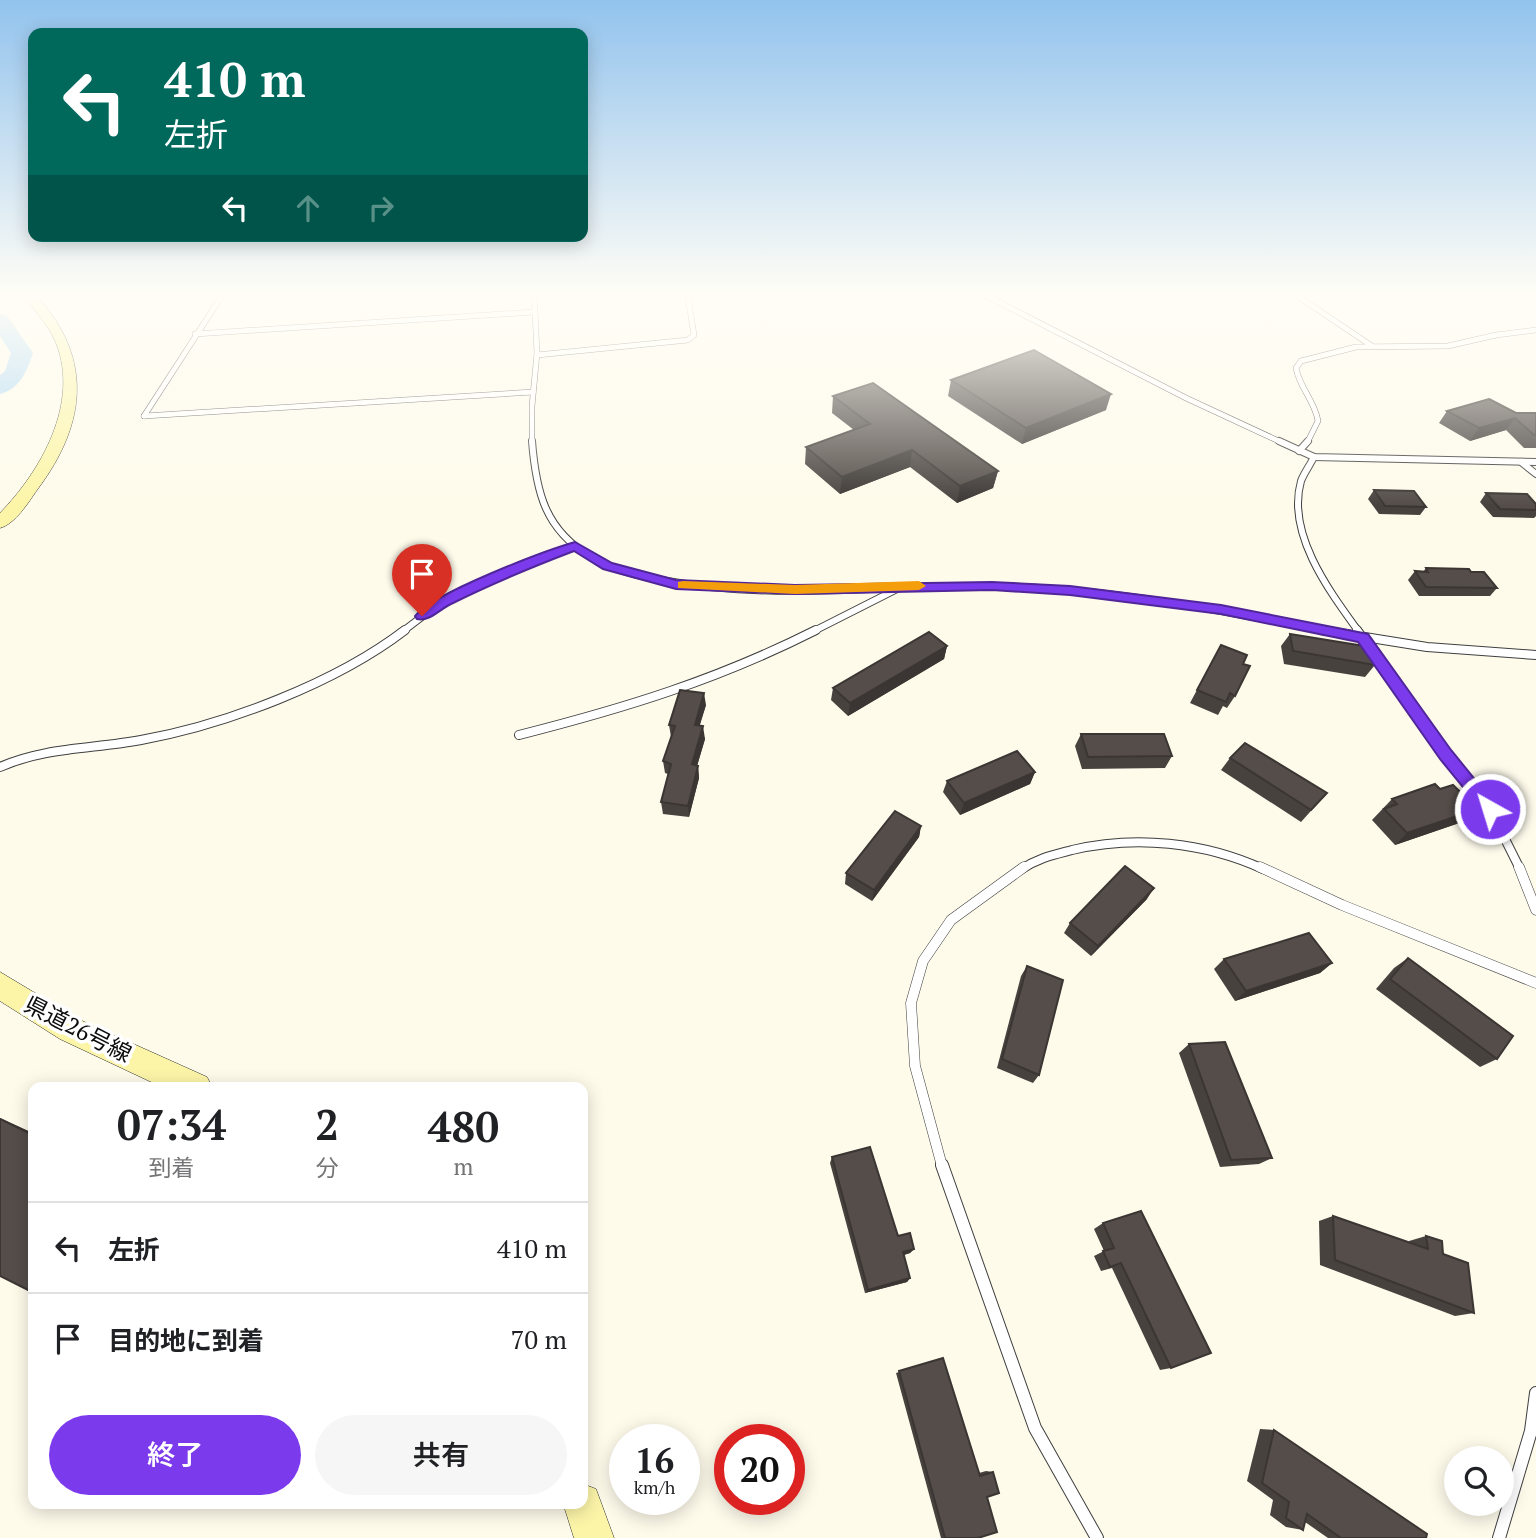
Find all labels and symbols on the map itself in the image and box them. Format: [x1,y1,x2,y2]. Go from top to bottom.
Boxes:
pin [392,544,452,616]
position arrow [1453,772,1527,846]
street label: 県道26号線 [19,988,137,1069]
speed limit sign: 20 [714,1424,805,1515]

